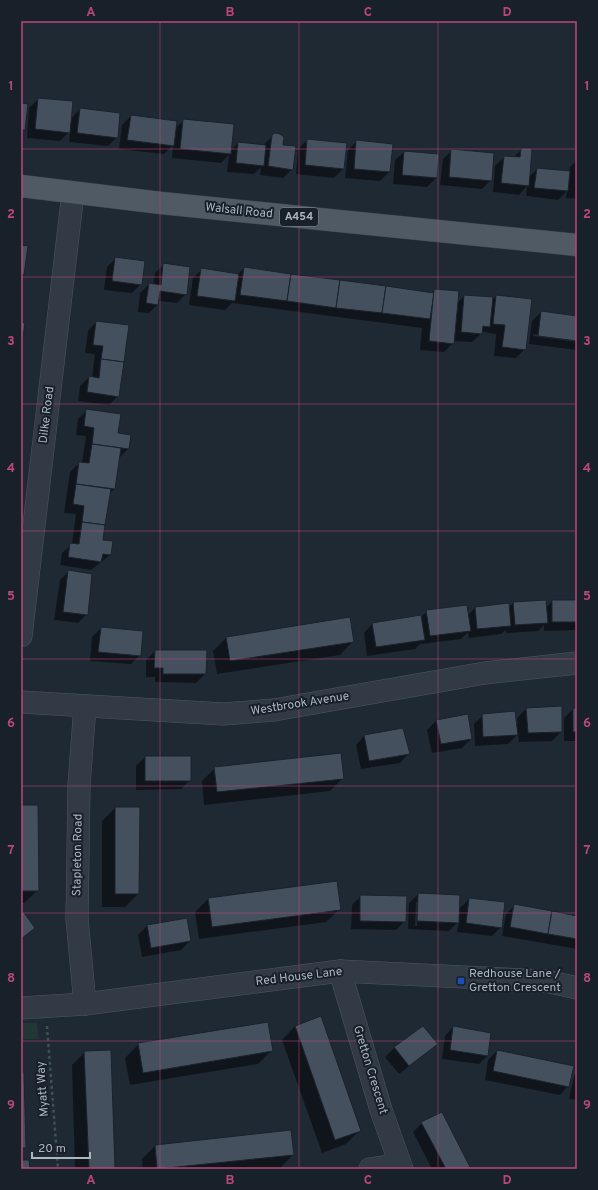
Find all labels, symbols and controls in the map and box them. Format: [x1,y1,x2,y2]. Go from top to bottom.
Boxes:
text: A [86,5,96,21]
text: B [226,5,235,21]
text: C [364,5,372,21]
text: D [502,5,512,21]
text: 1 [8,79,14,95]
text: 1 [584,79,590,95]
street label: Walsall Road [204,199,274,223]
text: 2 [7,207,15,223]
text: 2 [583,207,591,223]
road number: A454 [280,208,318,226]
text: 3 [7,334,15,350]
text: 3 [583,334,591,350]
street label: Dilke Road [36,386,58,444]
text: 4 [7,461,15,477]
text: 4 [583,461,591,477]
text: 5 [7,589,15,605]
text: 5 [583,589,591,605]
street label: Westbrook Avenue [250,688,350,720]
text: 6 [7,716,15,732]
text: 6 [583,716,591,732]
street label: Stapleton Road [69,814,87,896]
text: 7 [8,843,15,859]
text: 7 [584,843,591,859]
street label: Red House Lane [255,964,343,990]
place label: Redhouse Lane / Gretton Crescent [469,966,561,996]
text: 8 [7,971,15,987]
text: 8 [583,971,591,987]
marker: Redhouse Lane / Gretton Crescent [456,976,466,986]
street label: Gretton Crescent [349,1024,391,1116]
street label: Myatt Way [33,1061,53,1117]
text: 9 [7,1098,15,1114]
text: 9 [583,1098,591,1114]
scale bar [32,1134,90,1160]
text: 20 m [38,1141,66,1157]
text: A [86,1173,96,1189]
text: B [226,1173,235,1189]
text: C [364,1173,372,1189]
text: D [502,1173,512,1189]

